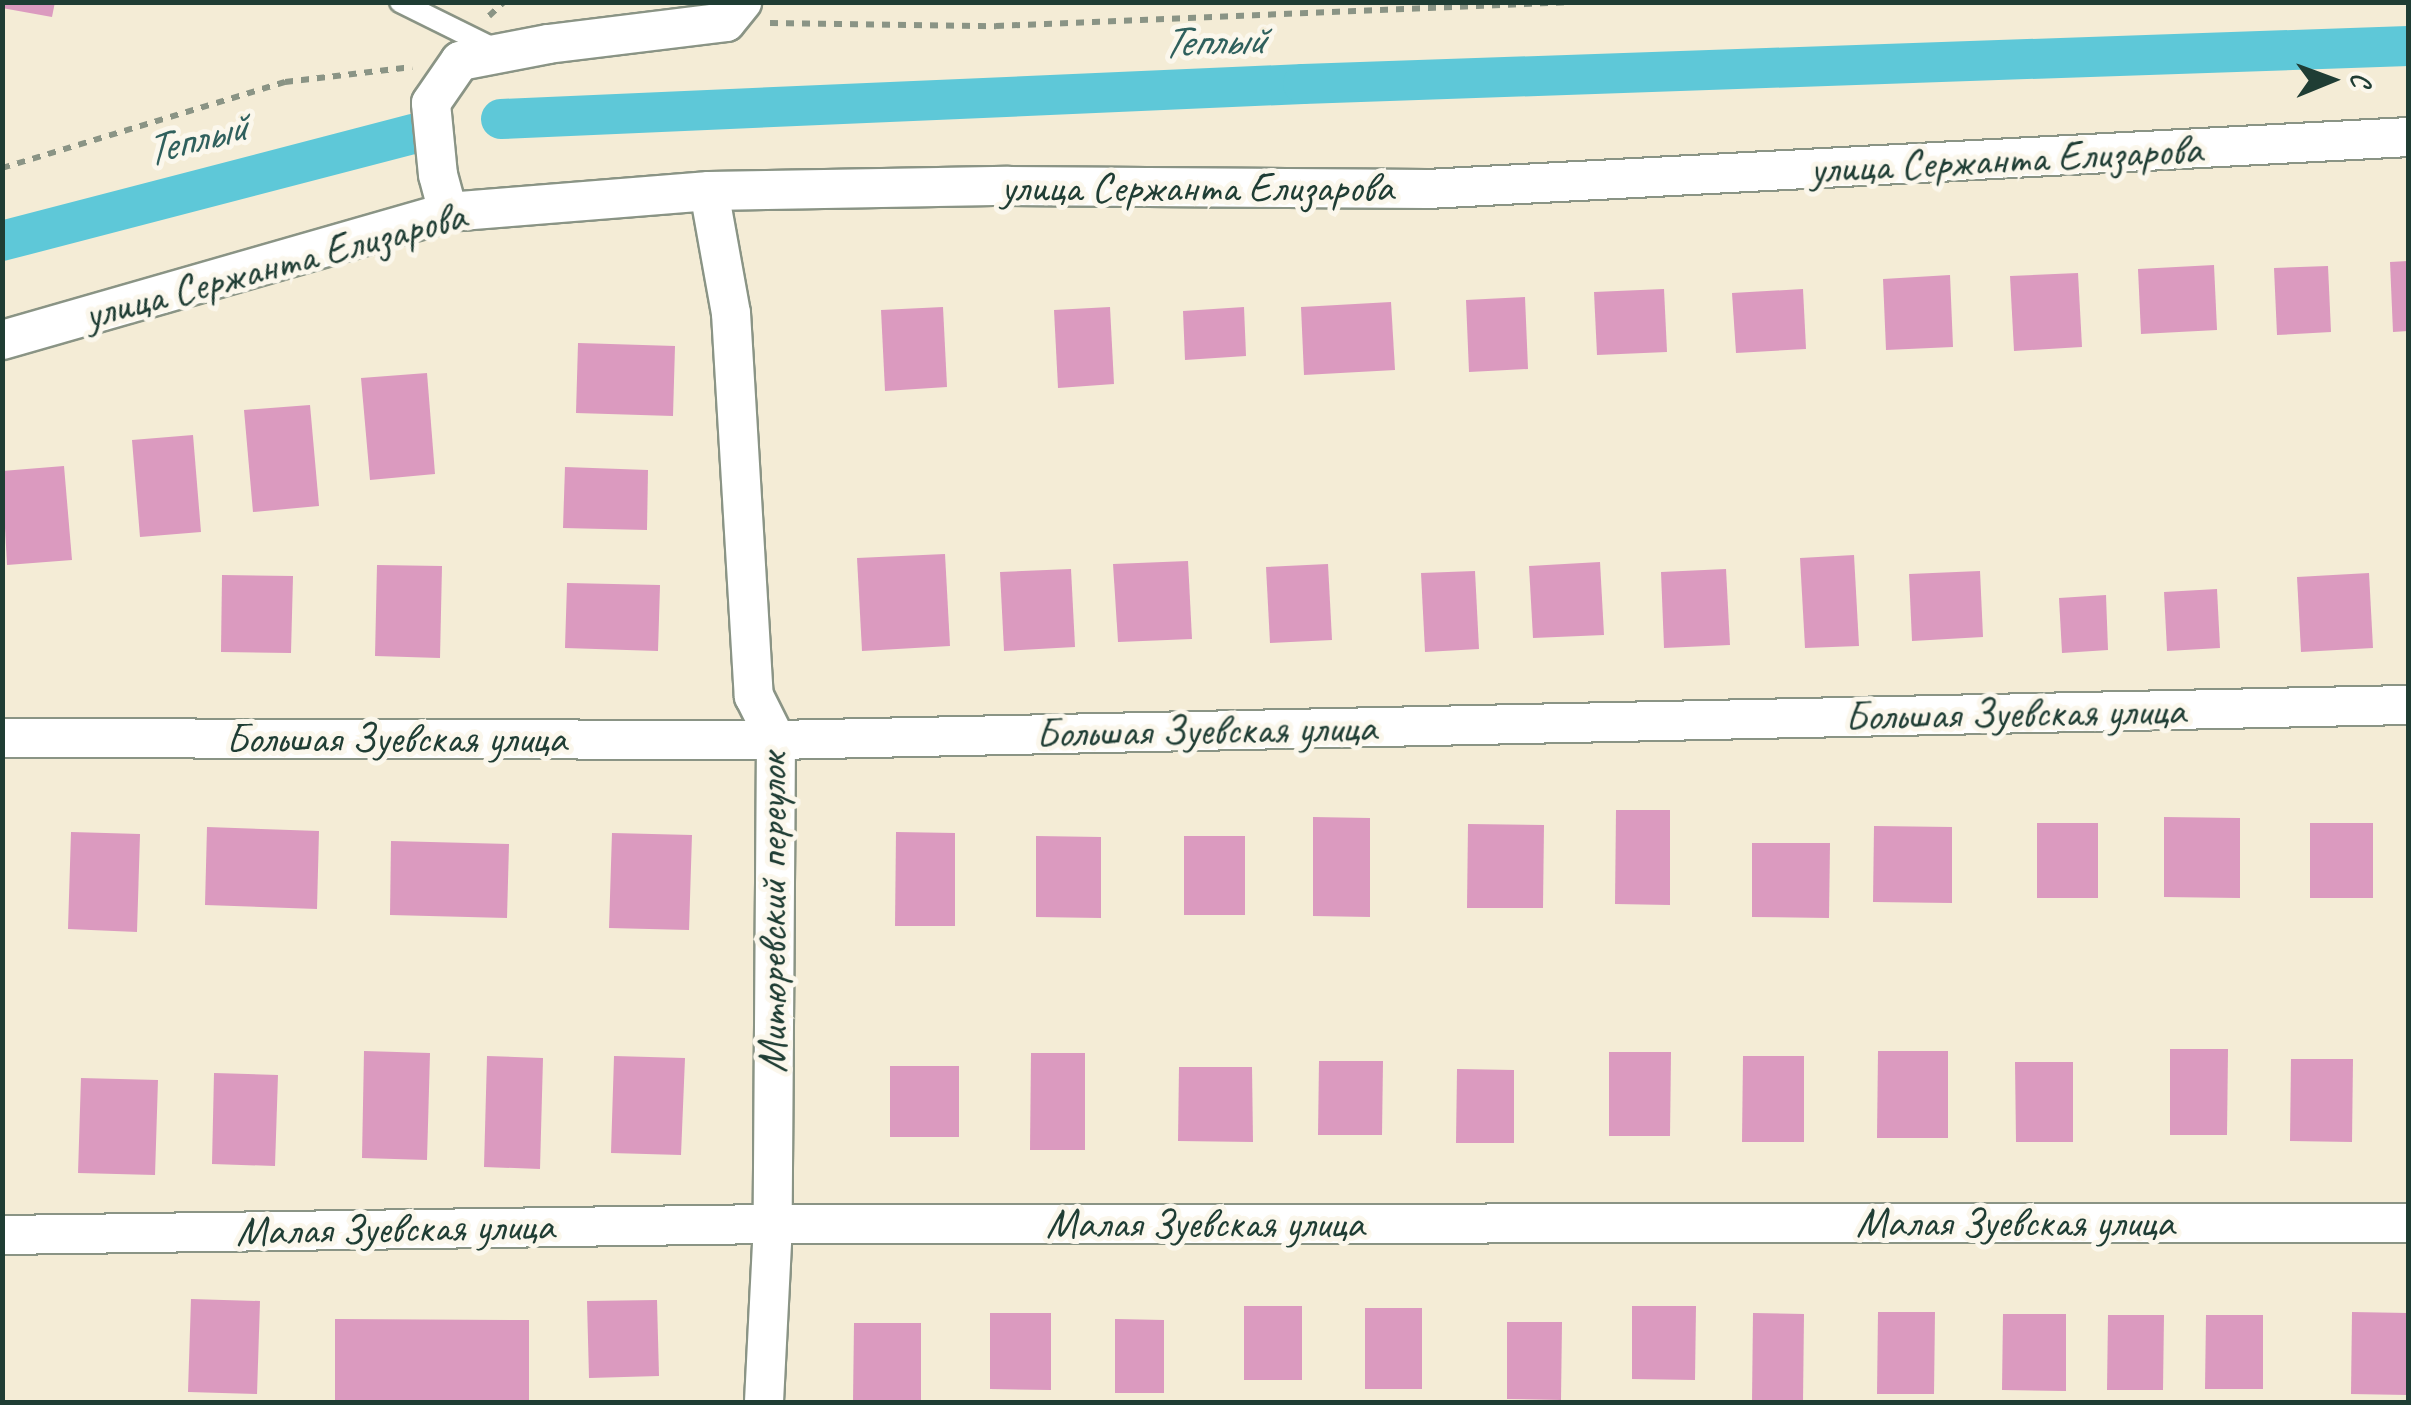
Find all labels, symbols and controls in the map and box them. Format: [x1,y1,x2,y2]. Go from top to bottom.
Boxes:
water label: Теплый [1160,12,1266,70]
north arrow [2281,30,2381,130]
text: С [2344,72,2379,87]
water label: Теплый [138,99,252,179]
street label: улица Сержанта Елизарова [1810,125,2202,195]
street label: улица Сержанта Елизарова [1002,163,1392,213]
street label: улица Сержанта Елизарова [80,191,470,341]
street label: Большая Зуевская улица [1843,686,2187,742]
street label: Большая Зуевская улица [1034,703,1378,759]
street label: Большая Зуевская улица [225,714,567,764]
street label: Митюревский переулок [748,753,798,1073]
street label: Малая Зуевская улица [1853,1198,2177,1248]
street label: Малая Зуевская улица [1043,1199,1367,1249]
street label: Малая Зуевская улица [233,1201,557,1257]

